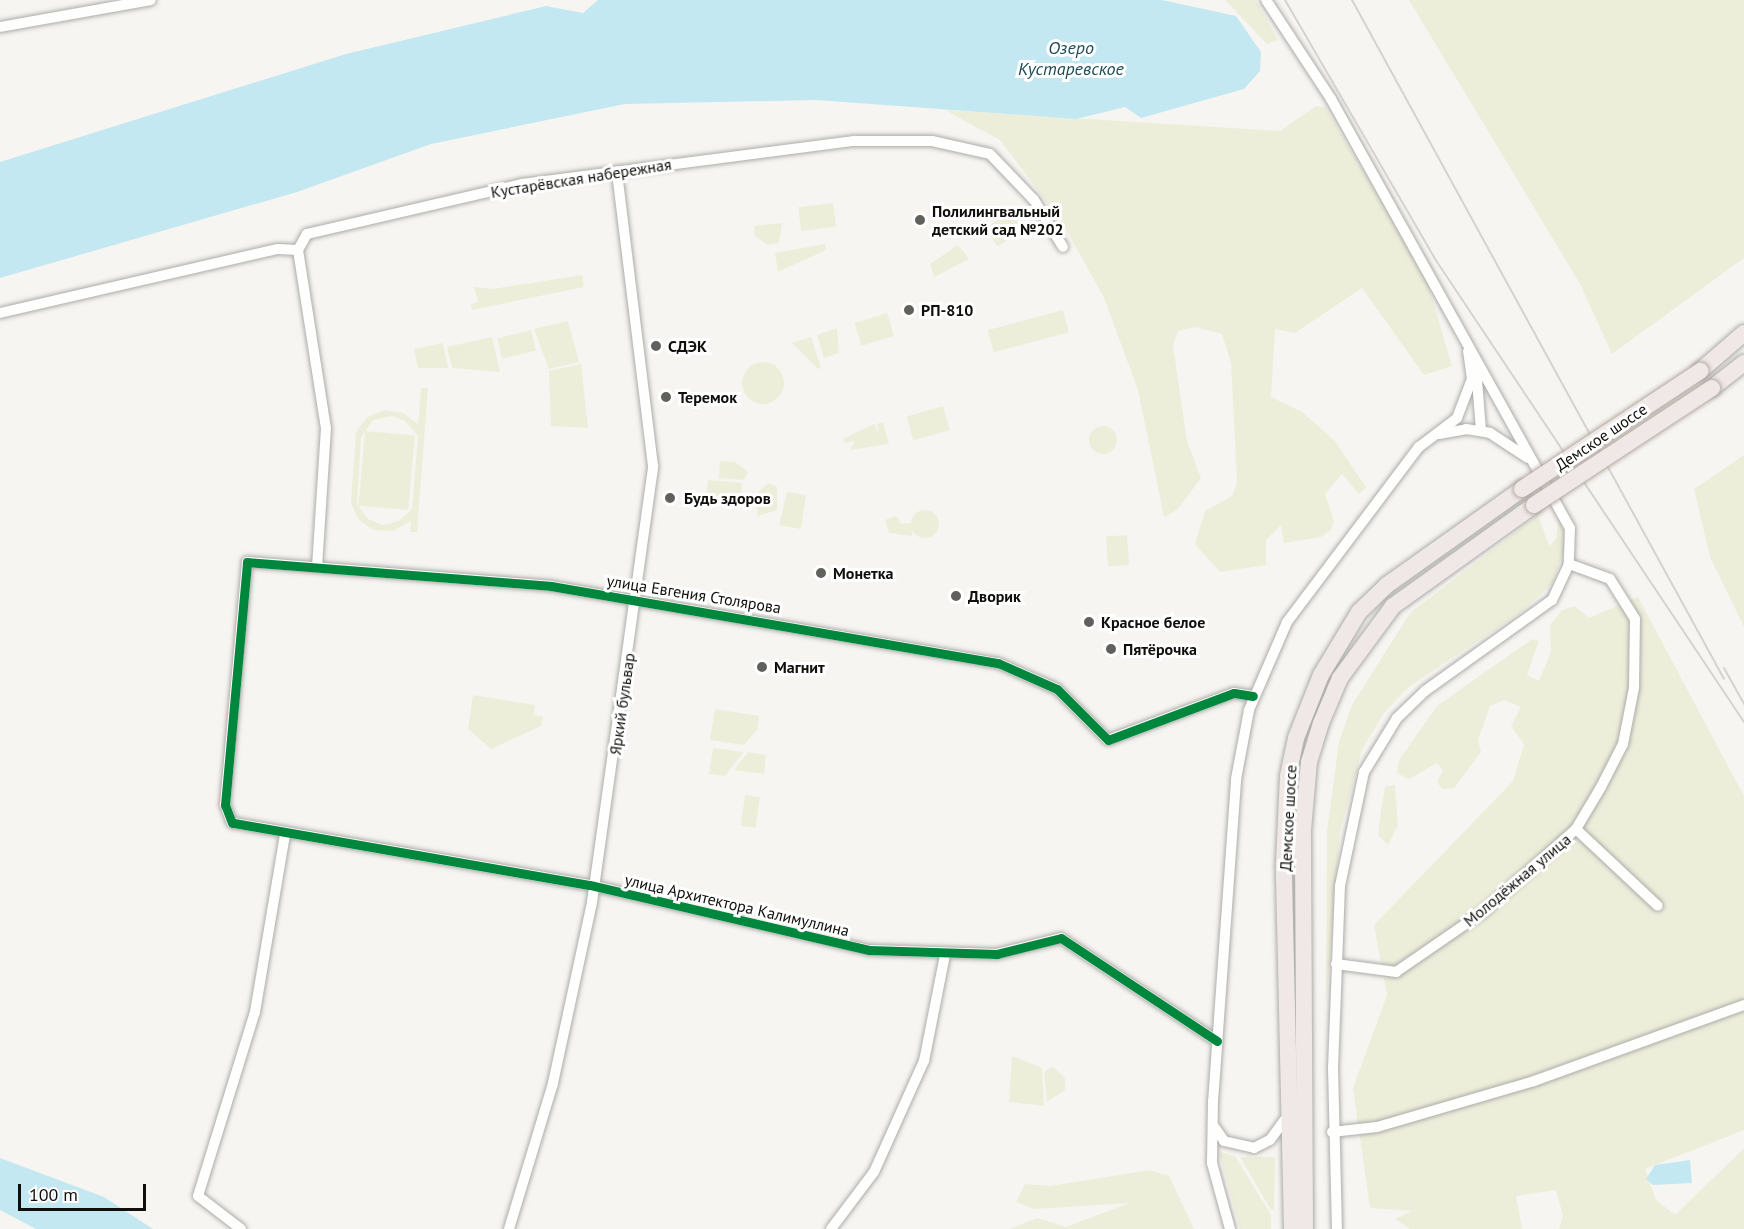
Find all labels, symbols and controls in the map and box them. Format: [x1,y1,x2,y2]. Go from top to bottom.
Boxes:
water label: Озеро Кустаревское [1018,38,1124,80]
street label: Кустарёвская набережная [489,154,673,202]
place label: Полилингвальный детский сад №202 [932,201,1064,239]
marker: Полилингвальный детский сад №202 [913,213,927,227]
place label: РП-810 [921,300,973,320]
marker: РП-810 [902,303,916,317]
place label: СДЭК [668,336,707,356]
marker: СДЭК [649,339,663,353]
place label: Теремок [678,387,737,407]
marker: Теремок [659,390,673,404]
street label: Демское шоссе [1551,399,1651,475]
place label: Будь здоров [684,488,771,508]
marker: Будь здоров [661,489,679,507]
place label: Монетка [833,563,894,583]
marker: Монетка [814,566,828,580]
street label: улица Евгения Столярова [606,571,782,617]
place label: Дворик [968,586,1021,606]
marker: Дворик [949,589,963,603]
place label: Красное белое [1101,612,1205,632]
marker: Красное белое [1082,615,1096,629]
place label: Пятёрочка [1123,639,1197,659]
marker: Пятёрочка [1104,642,1118,656]
street label: Яркий бульвар [605,652,639,756]
place label: Магнит [774,657,825,677]
marker: Магнит [755,660,769,674]
street label: Демское шоссе [1276,764,1300,872]
street label: Молодёжная улица [1459,830,1575,930]
street label: улица Архитектора Калимуллина [623,870,851,940]
scale bar [21,1172,148,1210]
text: 100 m [29,1183,78,1206]

